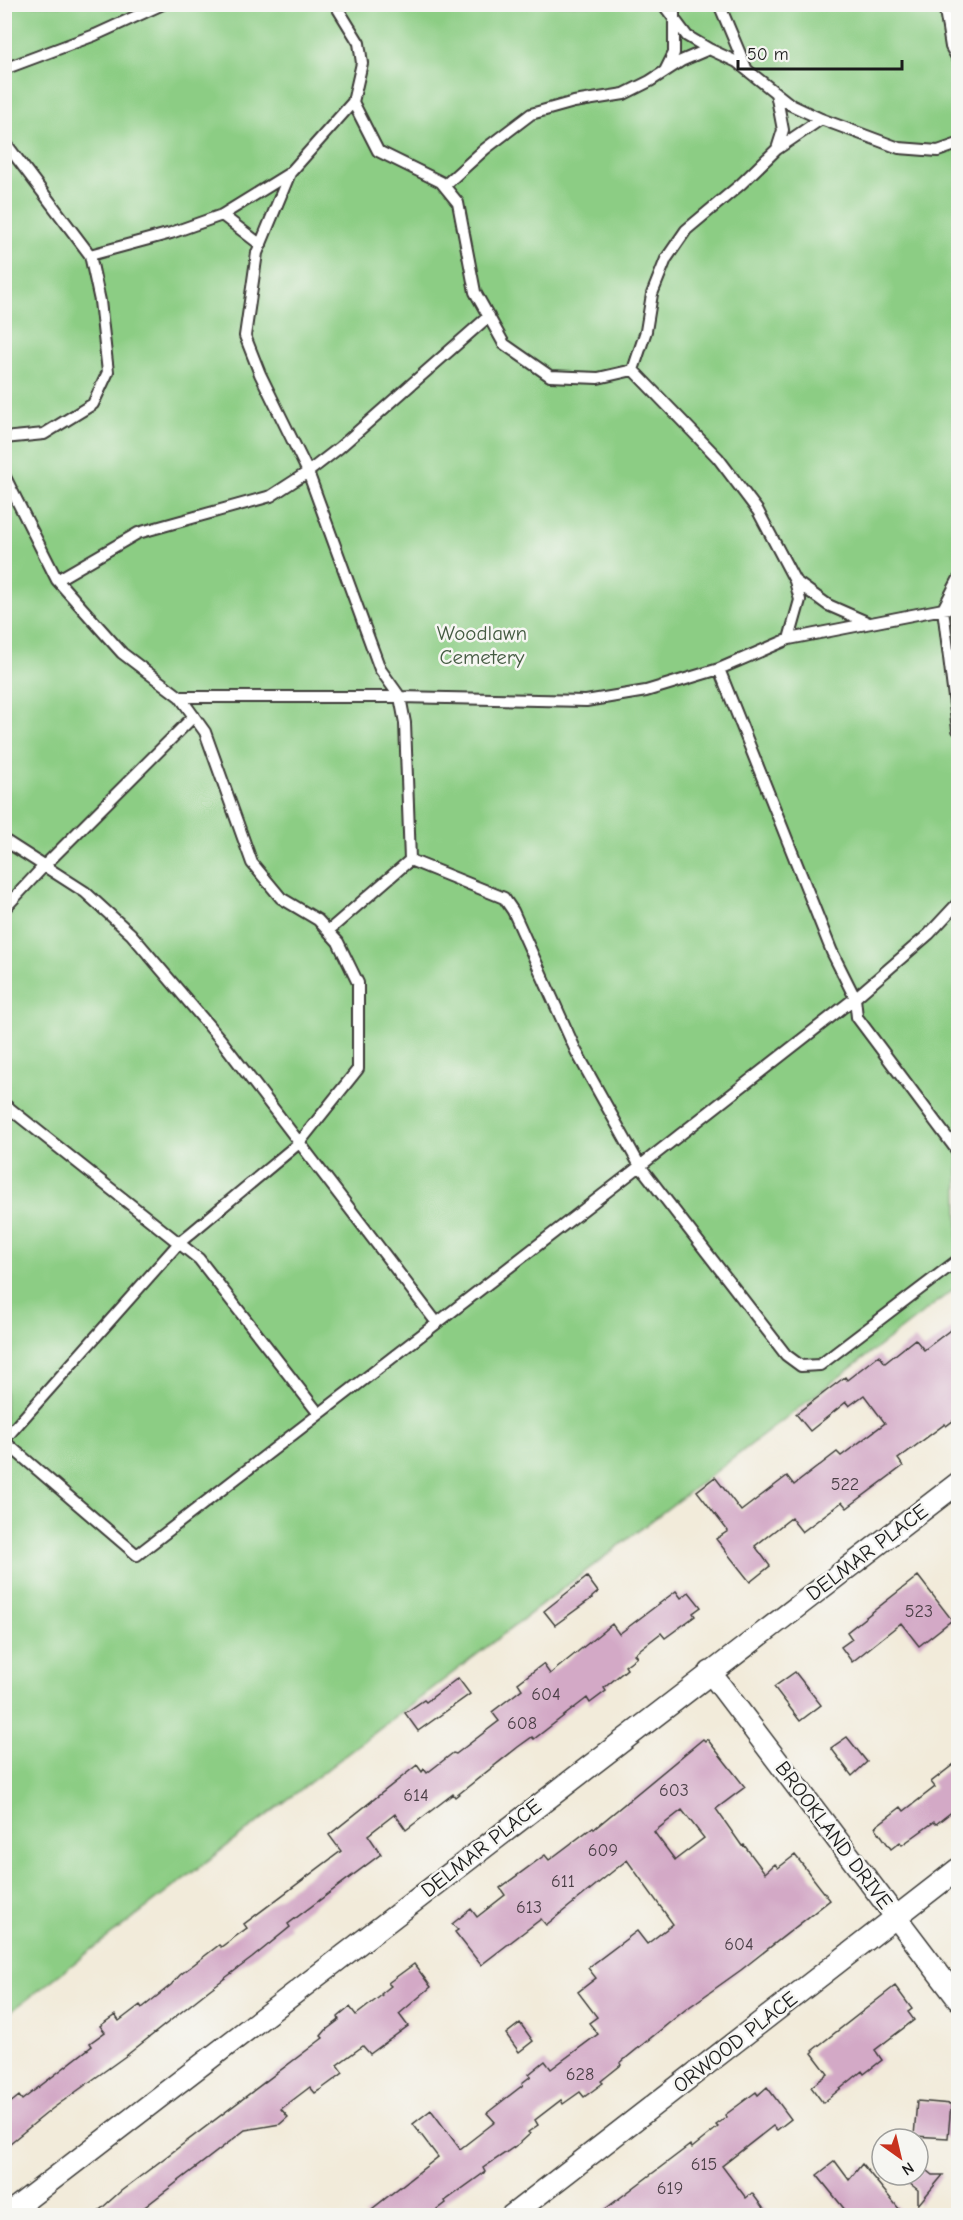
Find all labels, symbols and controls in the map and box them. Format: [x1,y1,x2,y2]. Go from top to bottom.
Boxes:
scale bar [738,33,902,71]
text: 50 m [747,44,789,65]
park label: Woodlawn Cemetery [437,621,527,669]
house number: 522 [831,1474,859,1495]
street label: DELMAR PLACE [802,1499,932,1605]
house number: 523 [905,1601,933,1622]
house number: 604 [531,1684,561,1705]
house number: 608 [507,1713,537,1734]
street label: BROOKLAND DRIVE [771,1756,897,1914]
house number: 603 [659,1780,689,1801]
house number: 614 [403,1785,429,1806]
street label: DELMAR PLACE [416,1794,546,1902]
house number: 609 [588,1840,618,1861]
house number: 611 [551,1871,575,1892]
house number: 613 [516,1897,542,1918]
house number: 604 [724,1934,754,1955]
street label: ORWOOD PLACE [668,1986,802,2098]
house number: 628 [566,2064,594,2085]
north arrow [870,2127,930,2187]
house number: 615 [691,2154,717,2175]
text: N [898,2158,917,2179]
house number: 619 [657,2178,683,2199]

